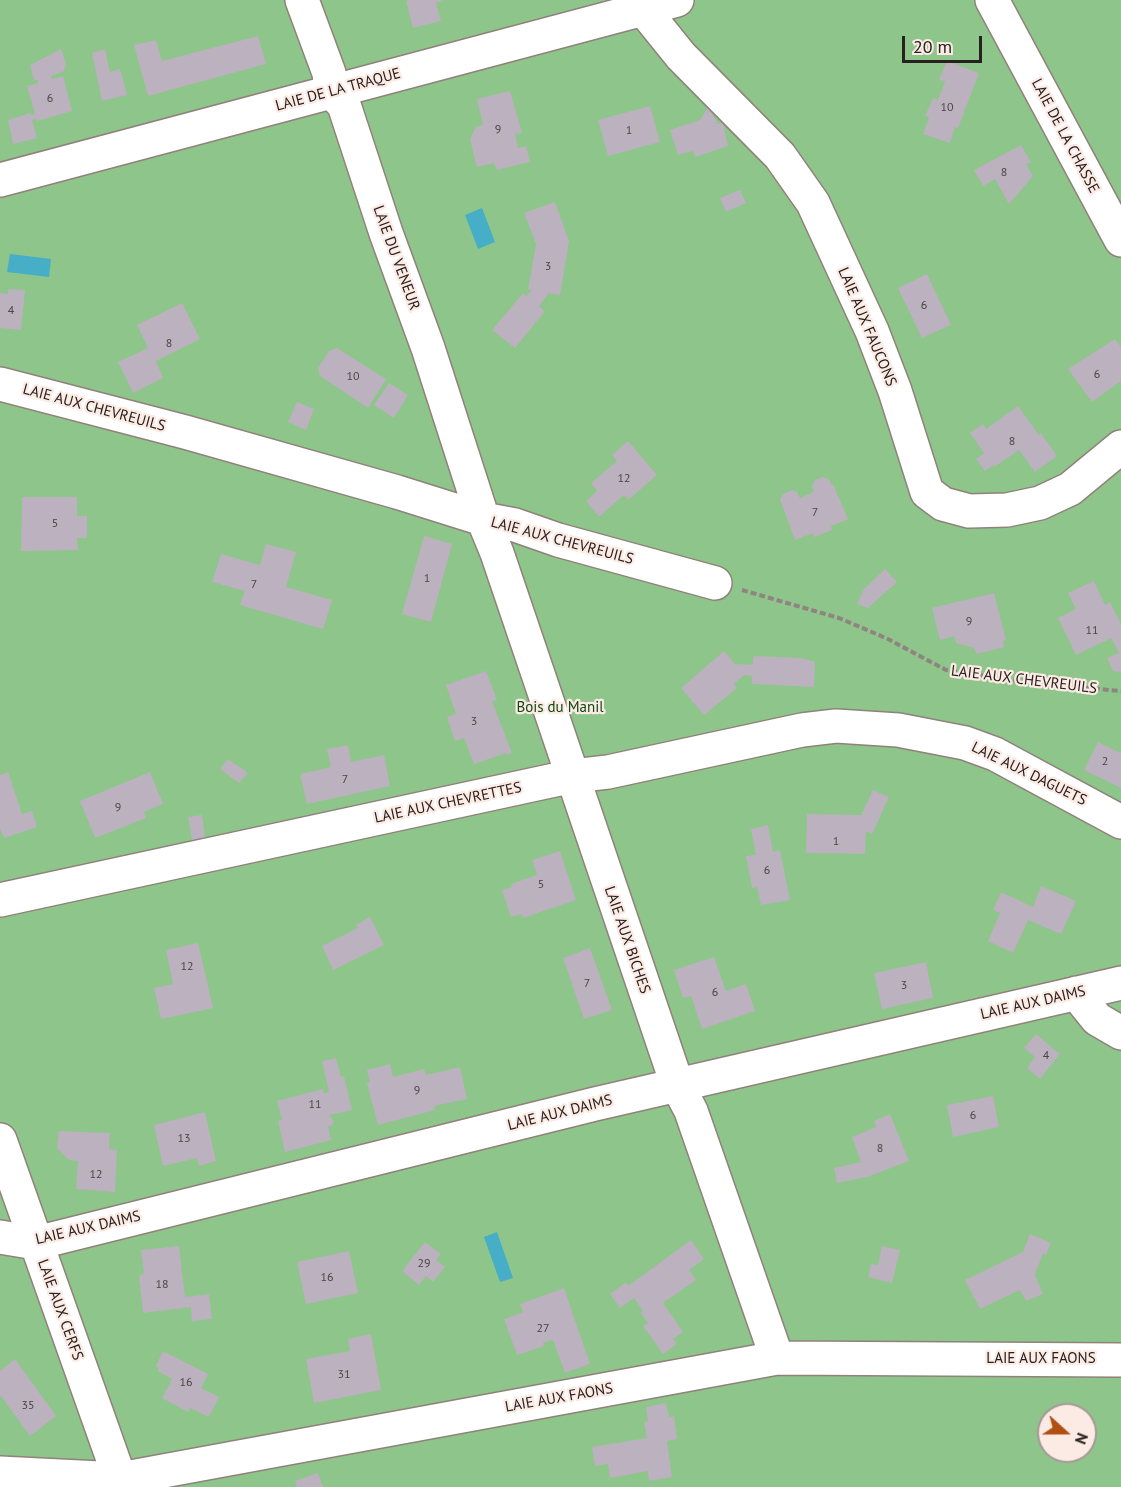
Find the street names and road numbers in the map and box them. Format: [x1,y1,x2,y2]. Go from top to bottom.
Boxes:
street label: LAIE DE LA TRAQUE [273,65,403,115]
street label: LAIE DE LA CHASSE [1027,76,1103,196]
street label: LAIE DU VENEUR [369,203,423,313]
street label: LAIE AUX FAUCONS [834,265,900,389]
street label: LAIE AUX CHEVREUILS [21,380,167,436]
street label: LAIE AUX CHEVREUILS [489,513,635,569]
street label: LAIE AUX CHEVREUILS [950,662,1098,698]
street label: LAIE AUX DAGUETS [968,738,1090,810]
street label: LAIE AUX CHEVRETTES [373,779,523,827]
street label: LAIE AUX BICHES [600,884,654,996]
street label: LAIE AUX DAIMS [979,982,1087,1024]
street label: LAIE AUX DAIMS [506,1091,614,1135]
street label: LAIE AUX DAIMS [34,1207,142,1249]
street label: LAIE AUX CERFS [33,1257,87,1363]
street label: LAIE AUX FAONS [986,1350,1096,1368]
street label: LAIE AUX FAONS [504,1380,614,1416]

